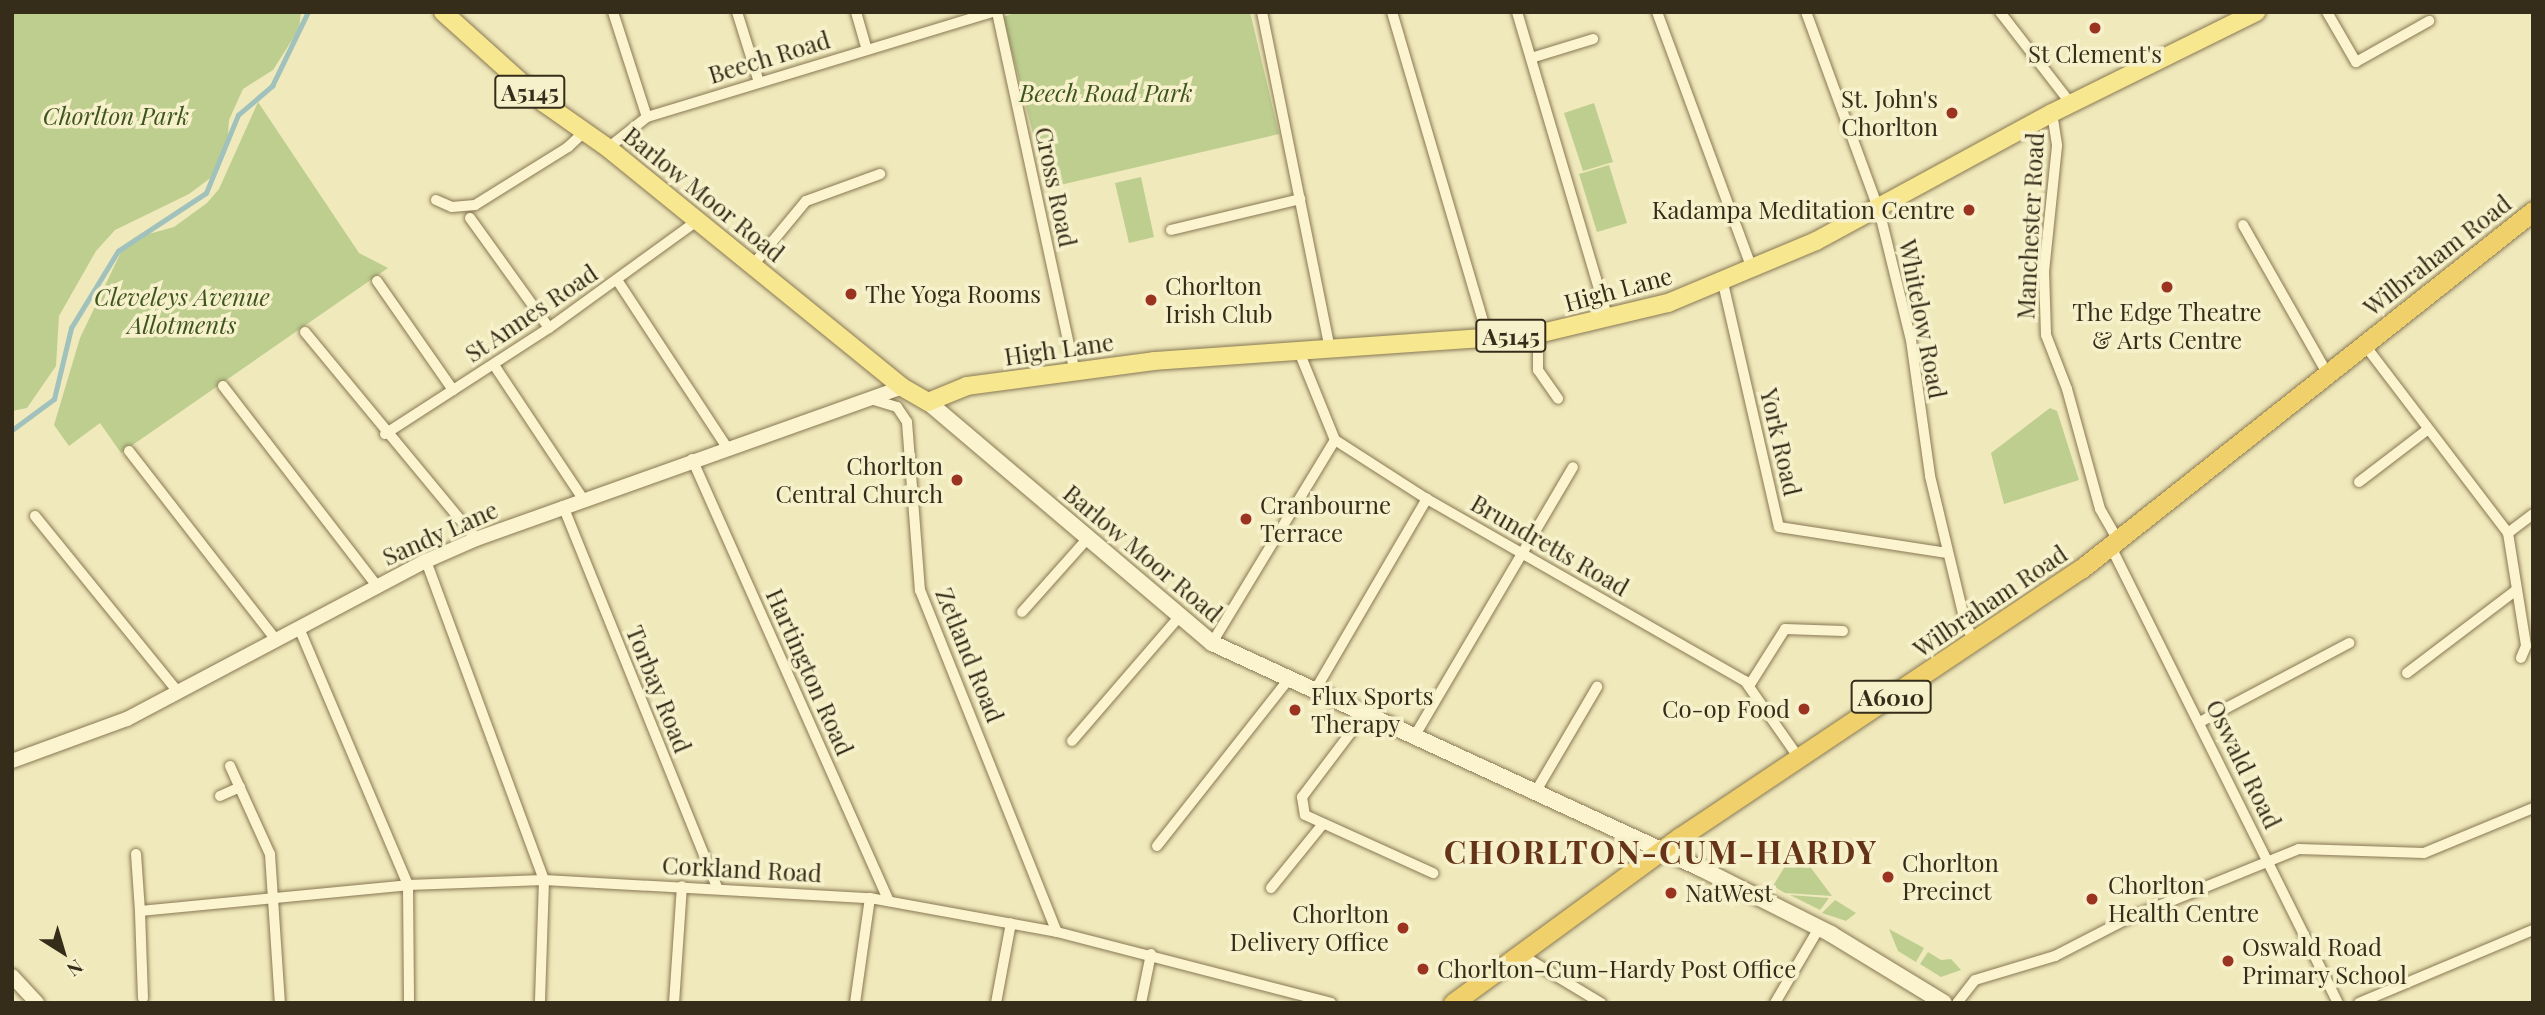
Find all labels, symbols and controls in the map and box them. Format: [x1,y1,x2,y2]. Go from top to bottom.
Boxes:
marker: St Clement's [2087,20,2103,36]
street label: Beech Road [705,25,833,89]
place label: St Clement's [2028,40,2162,68]
road number: A5145 [493,72,567,111]
park label: Beech Road Park [1019,79,1193,107]
place label: St. John's Chorlton [1841,85,1938,141]
park label: Chorlton Park [43,102,189,130]
marker: St. John's Chorlton [1944,105,1960,121]
street label: Barlow Moor Road [618,120,790,268]
street label: Cross Road [1029,124,1083,250]
street label: Manchester Road [2011,132,2049,320]
street label: Wilbraham Road [2358,189,2516,321]
place label: Kadampa Meditation Centre [1651,196,1955,224]
marker: Kadampa Meditation Centre [1961,202,1977,218]
street label: Whitelow Road [1893,237,1953,401]
street label: St Annes Road [459,258,603,368]
street label: High Lane [1561,261,1675,317]
place label: Chorlton Irish Club [1165,272,1272,328]
marker: The Edge Theatre & Arts Centre [2159,279,2175,295]
place label: The Yoga Rooms [865,280,1042,308]
park label: Cleveleys Avenue Allotments [94,283,270,339]
marker: The Yoga Rooms [843,286,859,302]
marker: Chorlton Irish Club [1143,292,1159,308]
place label: The Edge Theatre & Arts Centre [2072,298,2262,354]
road number: A5145 [1474,316,1548,356]
street label: High Lane [1002,327,1116,371]
street label: York Road [1755,385,1807,499]
place label: Chorlton Central Church [776,452,943,508]
marker: Chorlton Central Church [949,472,965,488]
street label: Barlow Moor Road [1057,478,1229,628]
street label: Brundretts Road [1466,488,1634,602]
place label: Cranbourne Terrace [1260,491,1391,547]
street label: Sandy Lane [378,495,502,571]
marker: Cranbourne Terrace [1238,511,1254,527]
street label: Wilbraham Road [1908,539,2072,663]
street label: Hartington Road [760,584,860,760]
street label: Zetland Road [930,584,1010,726]
street label: Torbay Road [620,621,698,757]
road number: A6010 [1849,678,1933,716]
place label: Flux Sports Therapy [1311,682,1434,738]
place label: Co-op Food [1662,695,1790,723]
street label: Oswald Road [2200,695,2288,833]
marker: Flux Sports Therapy [1285,700,1305,720]
marker: Co-op Food [1796,701,1812,717]
district label: CHORLTON-CUM-HARDY [1446,832,1876,870]
place label: Chorlton Precinct [1902,849,1999,905]
street label: Corkland Road [661,850,823,888]
marker: Chorlton Precinct [1880,869,1896,885]
place label: Chorlton Health Centre [2108,871,2259,927]
place label: NatWest [1685,879,1773,907]
marker: NatWest [1663,885,1679,901]
marker: Chorlton Health Centre [2082,889,2102,909]
place label: Chorlton Delivery Office [1229,900,1389,956]
north arrow [28,917,98,987]
marker: Chorlton Delivery Office [1395,920,1411,936]
place label: Oswald Road Primary School [2242,933,2407,989]
marker: Oswald Road Primary School [2220,953,2236,969]
text: N [62,954,89,983]
place label: Chorlton-Cum-Hardy Post Office [1437,955,1797,983]
marker: Chorlton-Cum-Hardy Post Office [1415,961,1431,977]

